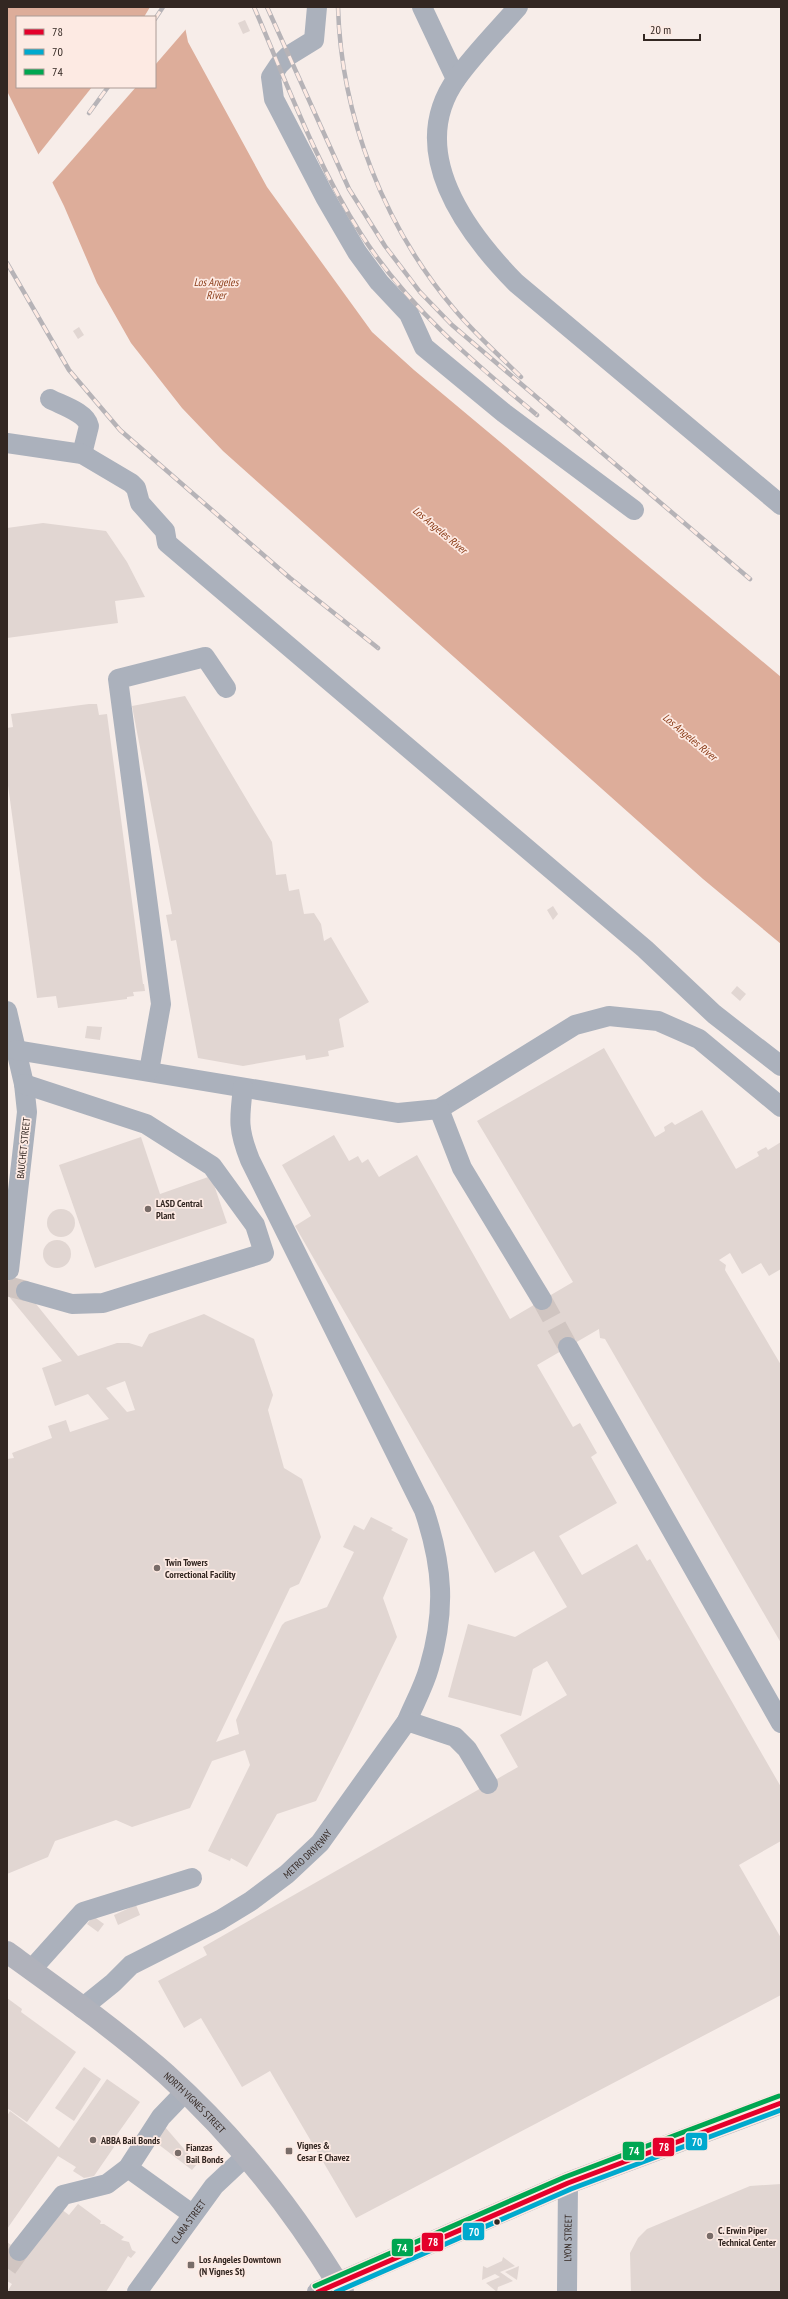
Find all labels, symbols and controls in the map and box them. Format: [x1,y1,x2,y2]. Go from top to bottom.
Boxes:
legend [16,16,156,88]
scale bar [644,16,700,42]
text: 20 m [650,22,671,37]
text: 78 [52,24,63,39]
text: 70 [52,44,63,59]
text: 74 [52,64,63,79]
water label: Los Angeles River [194,275,240,302]
water label: Los Angeles River [410,503,472,558]
water label: Los Angeles River [660,710,722,765]
street label: BAUCHET STREET [14,1116,33,1179]
place label: LASD Central Plant [156,1197,203,1222]
marker: LASD Central Plant [143,1204,153,1214]
place label: Twin Towers Correctional Facility [165,1556,237,1581]
marker: Twin Towers Correctional Facility [152,1563,162,1573]
street label: METRO DRIVEWAY [281,1827,335,1882]
street label: NORTH VIGNES STREET [161,2069,229,2136]
line badge: 70 [685,2132,708,2151]
place label: ABBA Bail Bonds [100,2134,161,2147]
marker: ABBA Bail Bonds [88,2135,98,2145]
text: 70 [692,2135,702,2149]
line badge: 78 [652,2137,675,2157]
place label: Vignes & Cesar E Chavez [296,2139,350,2164]
text: 78 [659,2140,669,2154]
place label: Fianzas Bail Bonds [186,2141,224,2166]
line badge: 74 [622,2141,645,2161]
text: 74 [629,2144,640,2158]
marker: Vignes & Cesar E Chavez [284,2146,294,2156]
marker: Fianzas Bail Bonds [173,2148,183,2158]
street label: CLARA STREET [168,2197,209,2246]
street label: LYON STREET [561,2214,575,2262]
unlabelled marker [492,2217,502,2227]
line badge: 70 [462,2222,485,2241]
place label: C. Erwin Piper Technical Center [718,2224,776,2249]
text: 70 [469,2225,479,2239]
marker: C. Erwin Piper Technical Center [705,2231,715,2241]
line badge: 78 [421,2232,444,2252]
text: 78 [428,2235,438,2249]
line badge: 74 [391,2238,414,2257]
text: 74 [397,2241,408,2255]
place label: Los Angeles Downtown (N Vignes St) [199,2253,282,2278]
marker: Los Angeles Downtown (N Vignes St) [186,2260,196,2270]

